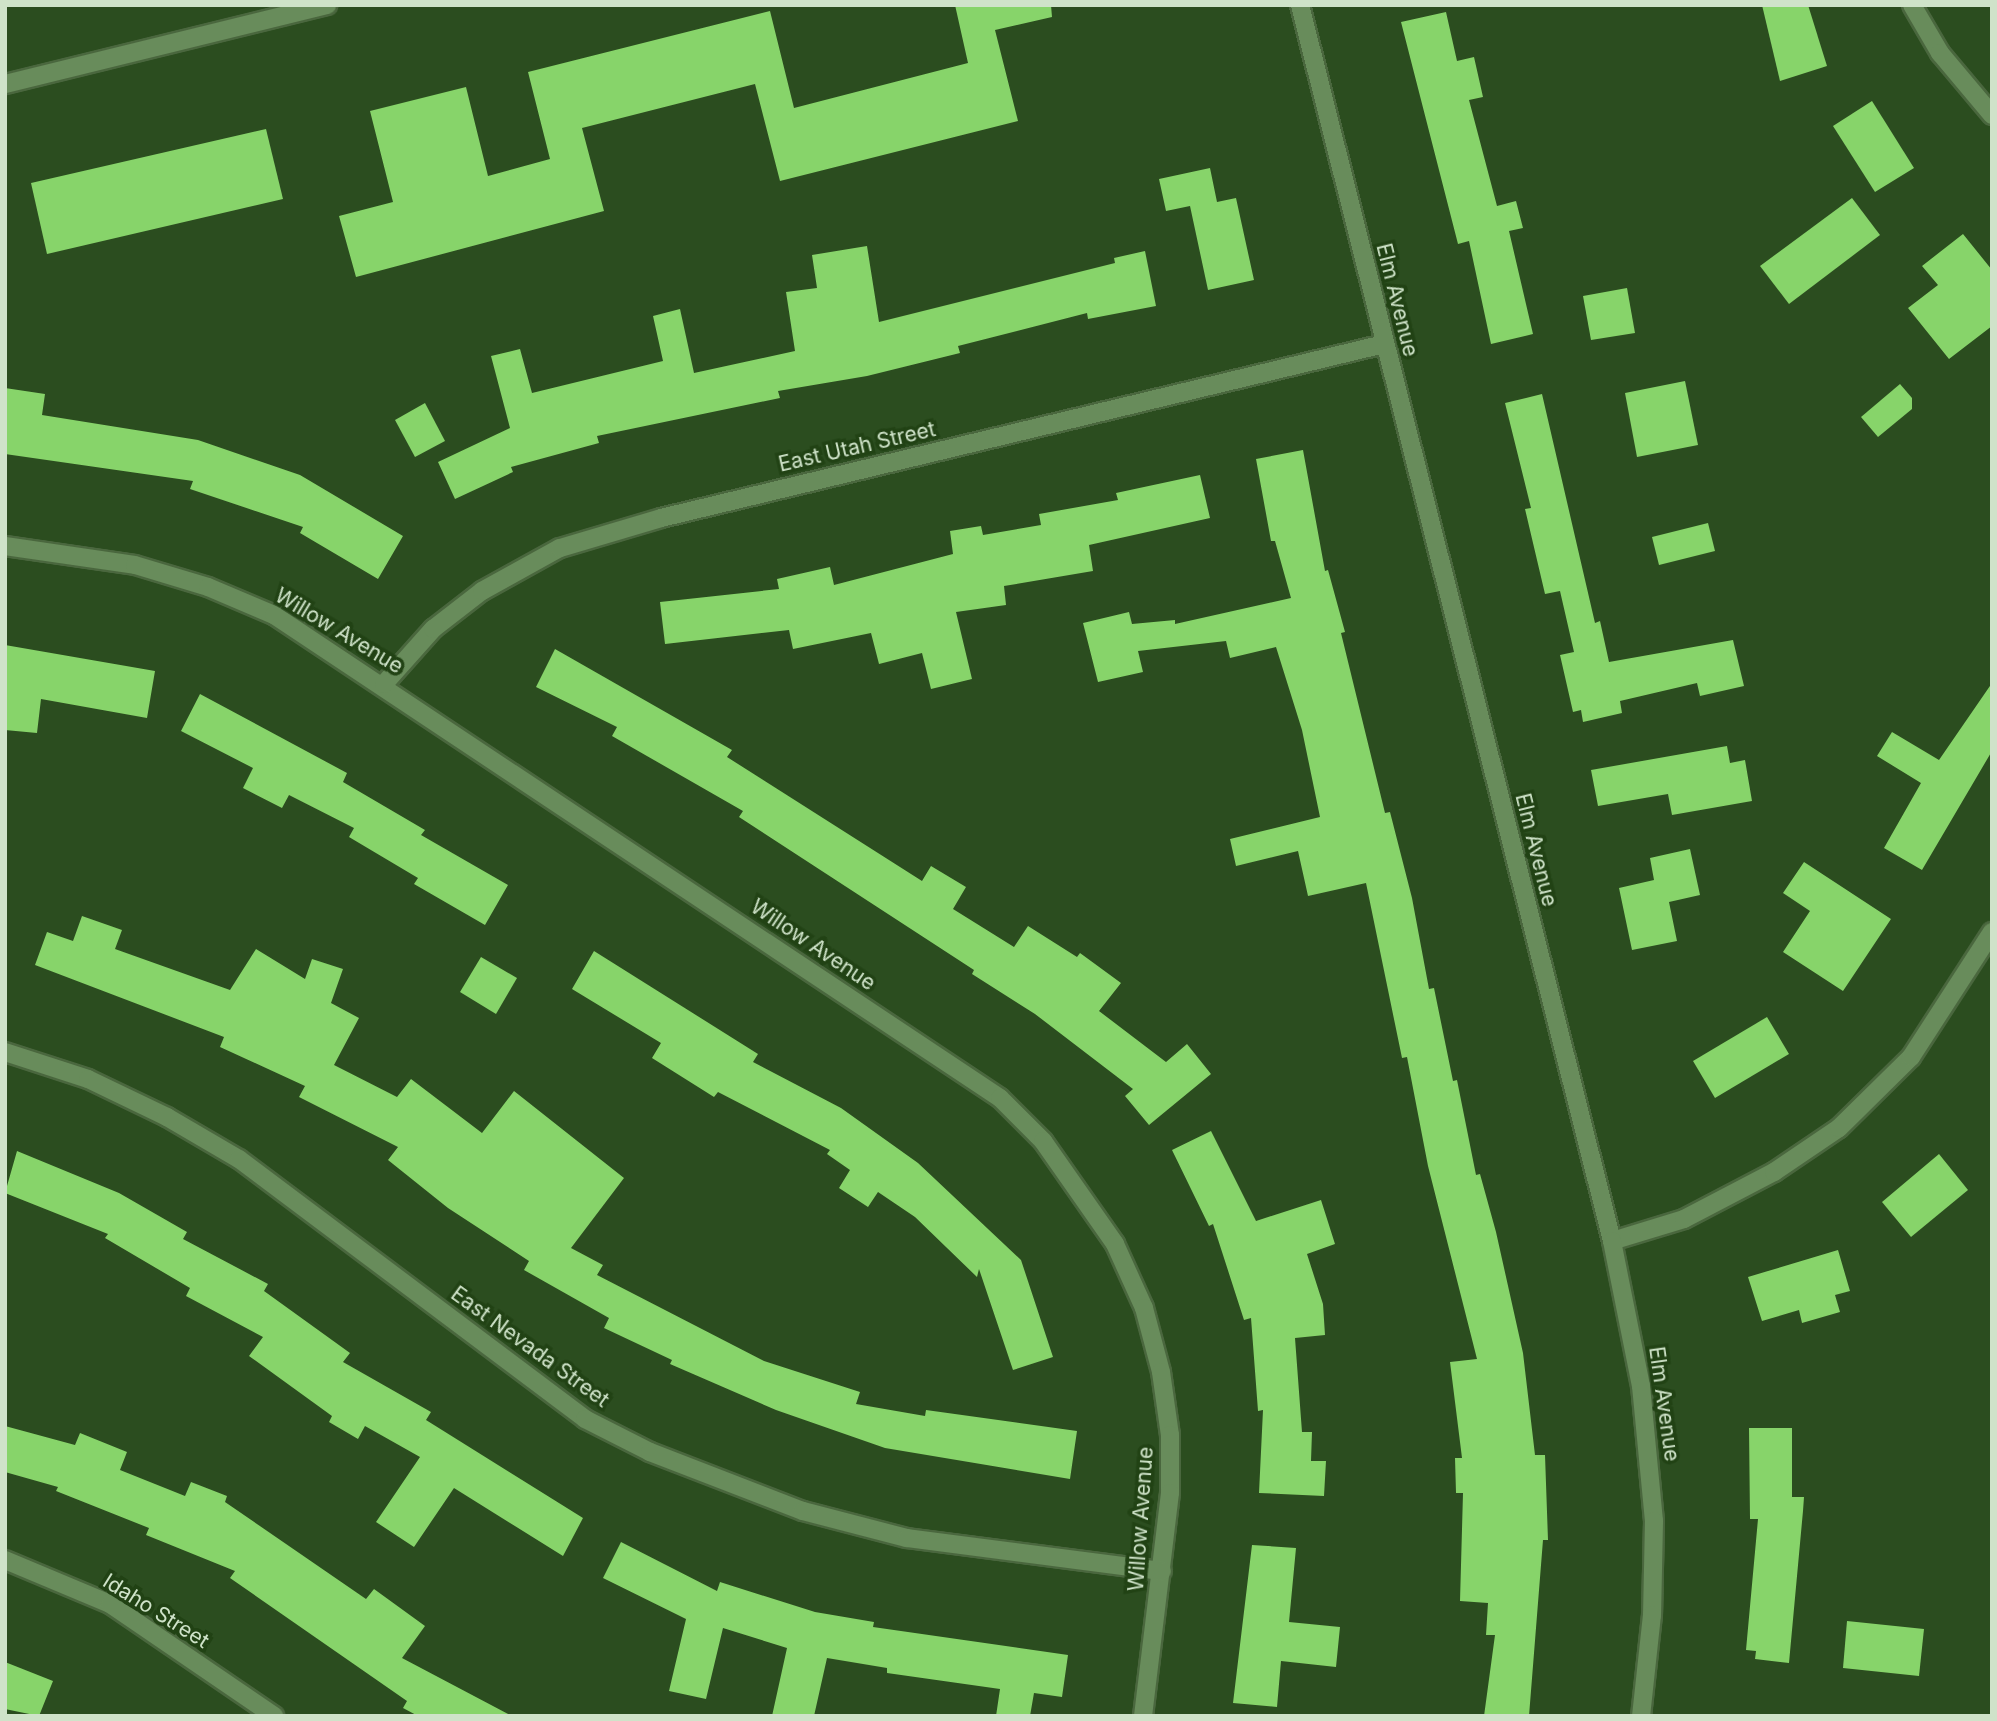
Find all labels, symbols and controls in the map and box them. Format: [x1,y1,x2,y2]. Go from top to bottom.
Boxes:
street label: Elm Avenue [1371,241,1423,359]
street label: East Utah Street [776,417,938,477]
street label: Willow Avenue [270,583,408,679]
street label: Elm Avenue [1510,791,1562,909]
street label: Willow Avenue [746,894,880,996]
street label: East Nevada Street [446,1281,614,1413]
street label: Elm Avenue [1643,1345,1685,1463]
street label: Willow Avenue [1123,1446,1159,1592]
street label: Idaho Street [98,1568,214,1654]

